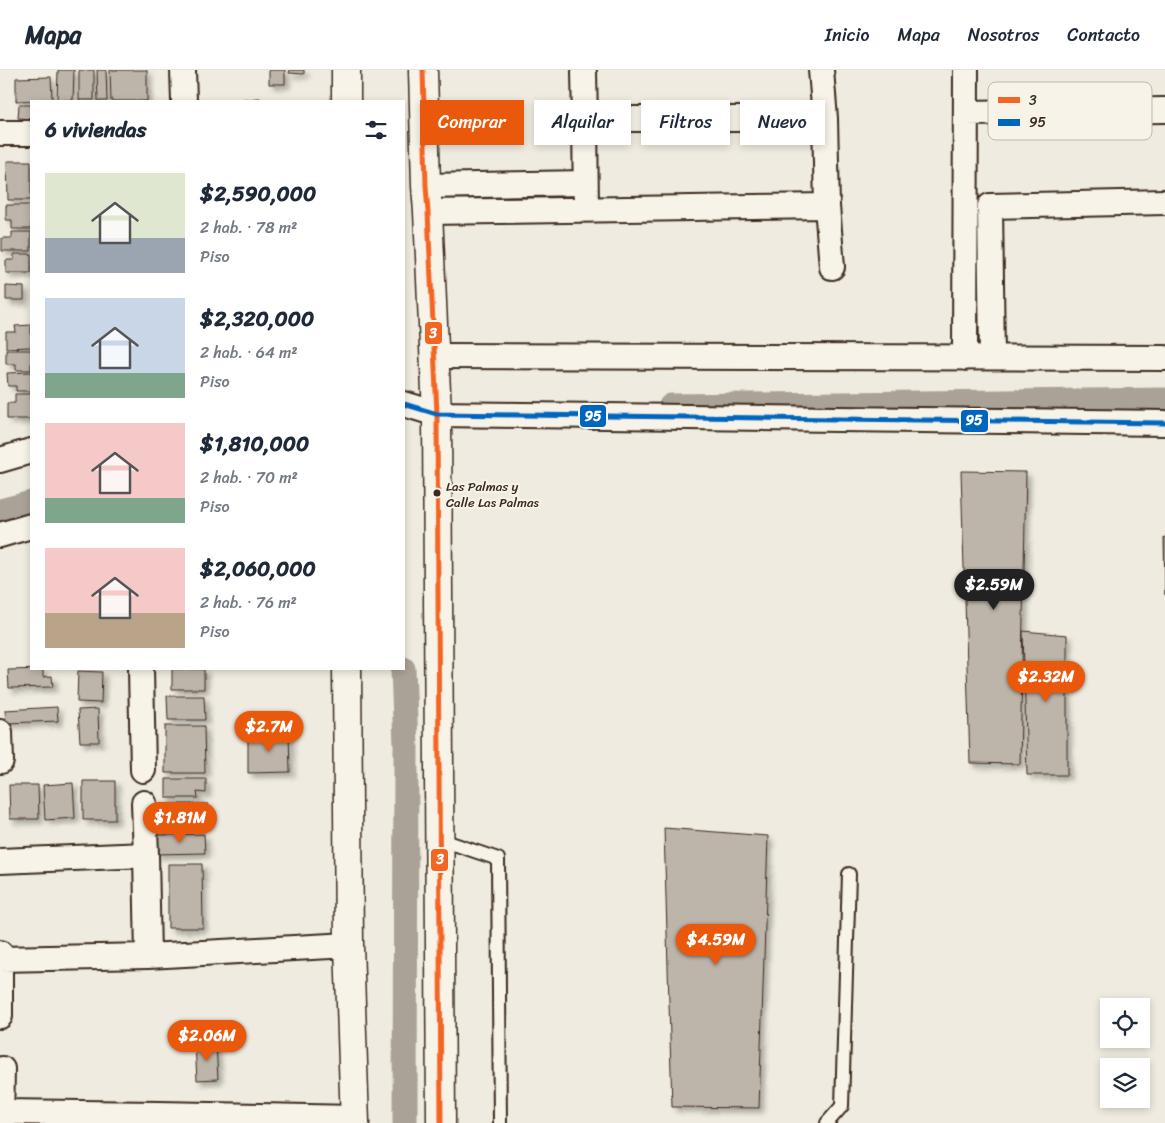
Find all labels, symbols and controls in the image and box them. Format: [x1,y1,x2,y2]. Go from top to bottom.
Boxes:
text: Mapa [25,14,81,56]
text: Inicio [825,19,870,51]
text: Mapa [898,19,940,51]
text: Nosotros [968,19,1039,51]
text: Contacto [1067,19,1140,51]
legend [988,82,1152,140]
text: 3 [1029,88,1037,113]
chip: Comprar [420,100,524,145]
chip: Alquilar [534,100,631,145]
chip: Filtros [641,100,730,145]
chip: Nuevo [740,100,825,145]
text: 95 [1029,110,1047,135]
text: 6 viviendas [45,111,146,149]
icon: filters [362,116,390,144]
text: $2,590,000 [200,175,316,213]
icon: home [85,193,145,253]
text: 2 hab. · 78 m² [200,213,297,242]
text: Piso [200,242,230,271]
text: $2,320,000 [200,300,314,338]
icon: home [85,318,145,378]
line badge: 3 [424,321,443,345]
text: 3 [428,321,437,346]
text: 2 hab. · 64 m² [200,338,298,367]
text: Piso [200,367,230,396]
line badge: 95 [579,404,607,428]
text: 95 [584,404,602,429]
text: 95 [965,408,983,433]
line badge: 95 [960,409,989,433]
text: $1,810,000 [200,425,309,463]
icon: home [85,443,145,503]
text: 2 hab. · 70 m² [200,463,298,492]
place label: Las Palmas y Calle Las Palmas [446,475,540,514]
marker: Las Palmas y Calle Las Palmas [432,488,442,498]
text: Piso [200,492,230,521]
text: $2,060,000 [200,550,316,588]
icon: home [85,568,145,628]
pin: $2.59M [953,568,1035,611]
text: $2.59M [965,570,1023,599]
text: 2 hab. · 76 m² [200,588,297,617]
text: Piso [200,617,230,646]
pin: $2.32M [1005,660,1087,703]
text: $2.32M [1018,662,1074,691]
pin: $2.7M [234,710,304,753]
text: $2.7M [245,712,293,741]
pin: $1.81M [139,802,221,844]
text: $1.81M [154,803,206,832]
text: 3 [435,847,444,872]
line badge: 3 [430,848,449,872]
pin: $4.59M [675,924,757,966]
text: $4.59M [687,925,745,954]
map controls [1100,998,1150,1108]
button: locate [1100,998,1150,1048]
pin: $2.06M [166,1020,248,1062]
text: $2.06M [178,1021,236,1050]
button: layers [1100,1058,1150,1108]

